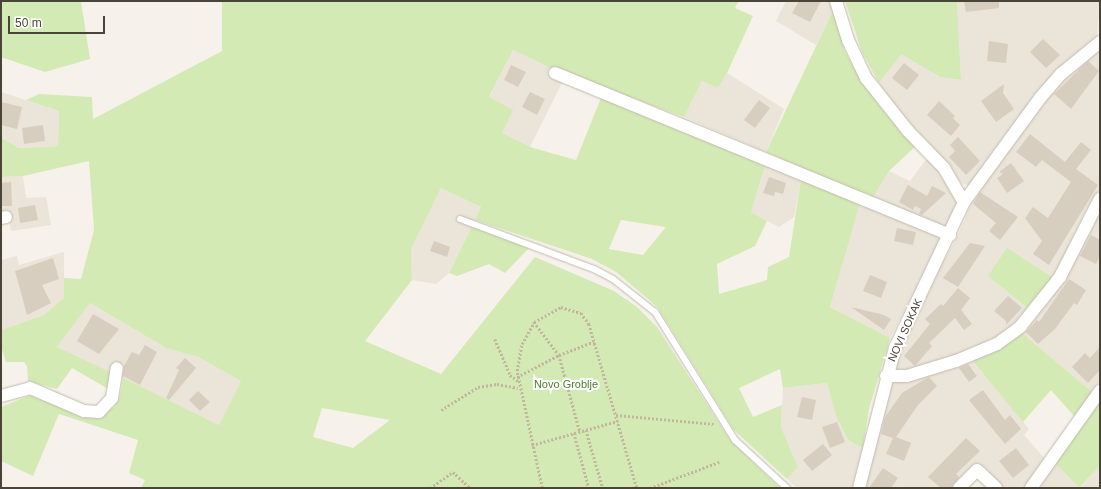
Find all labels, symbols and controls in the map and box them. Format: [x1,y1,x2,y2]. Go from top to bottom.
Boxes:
scale bar [10,8,107,34]
text: 50 m [15,16,42,30]
street label: NOVI SOKAK [885,296,925,364]
park label: Novo Groblje [534,377,598,391]

